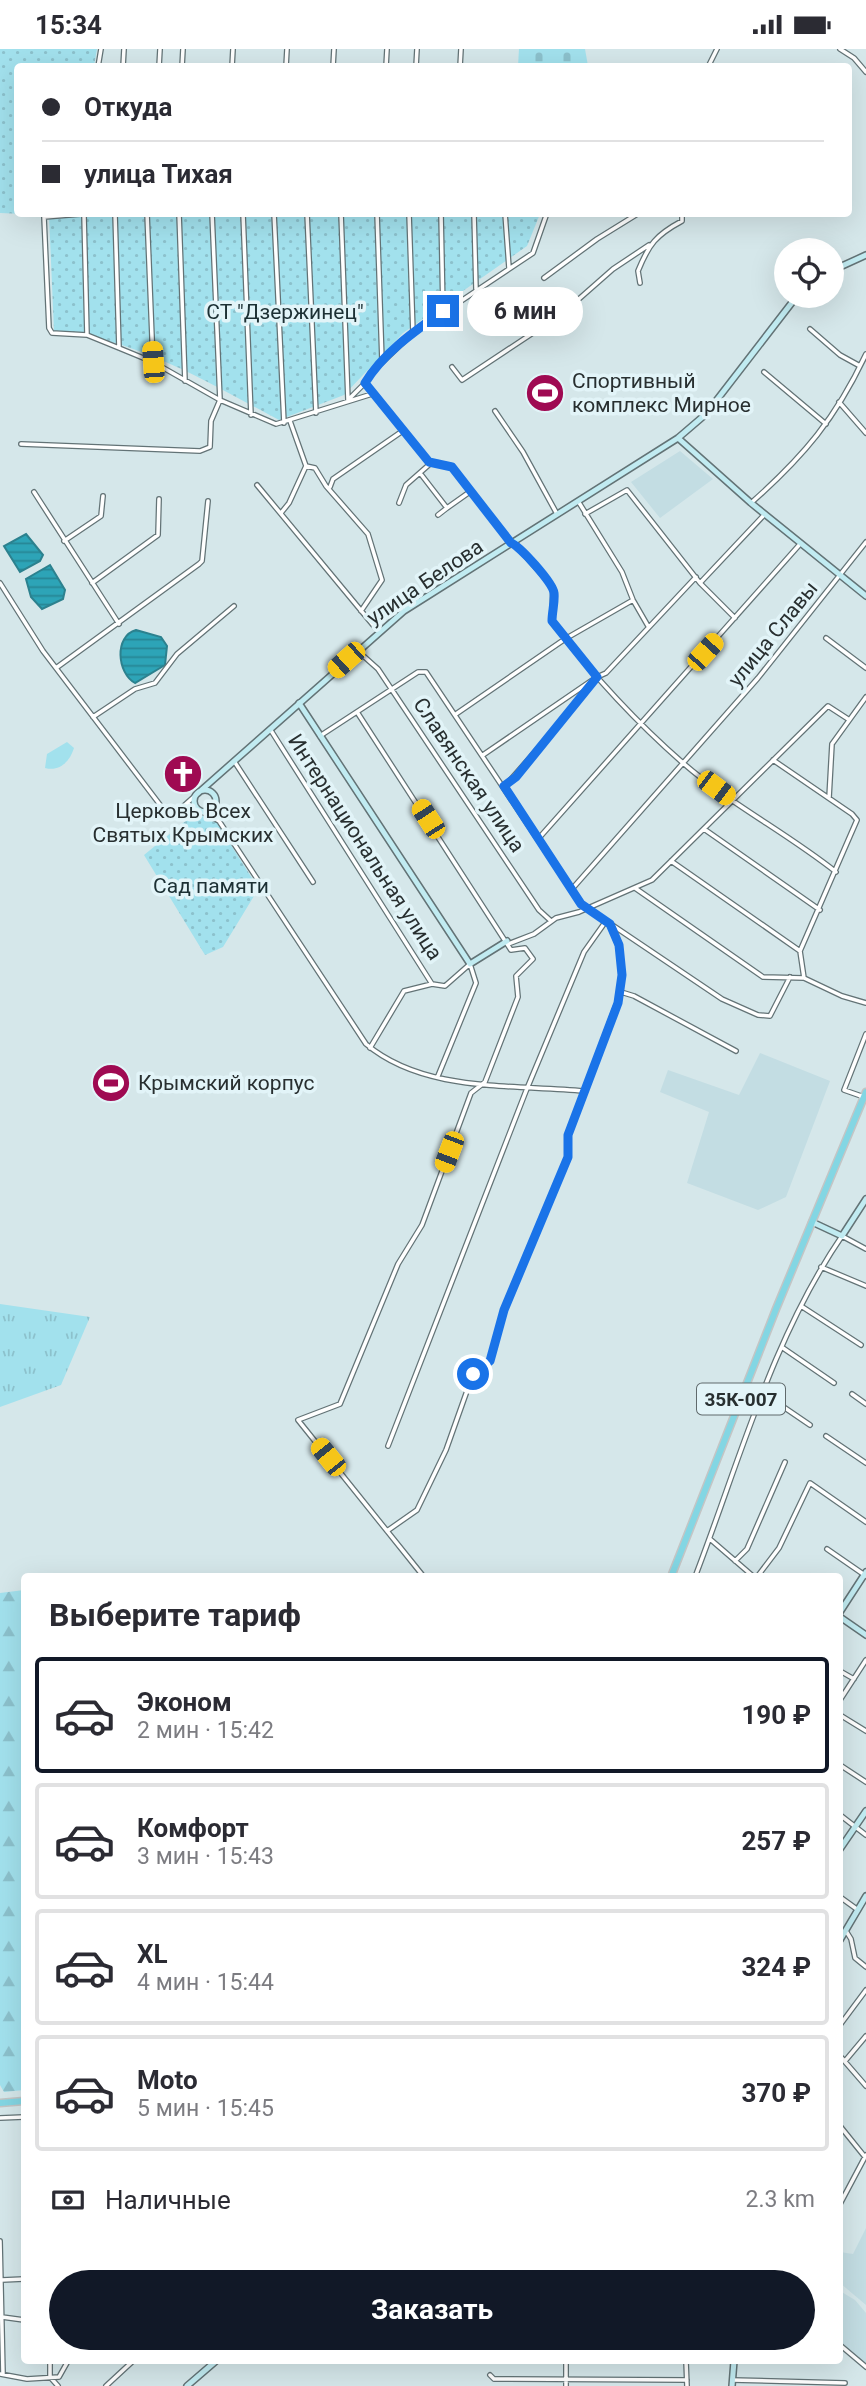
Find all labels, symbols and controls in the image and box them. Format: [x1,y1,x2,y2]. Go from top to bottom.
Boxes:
text: 15:34 [35,10,102,40]
text: Откуда [84,92,173,122]
text: улица Тихая [84,159,233,189]
map controls [774,238,844,308]
button: locate [774,238,844,308]
callout: 6 мин [467,287,583,335]
route end [427,295,459,327]
text: 6 мин [494,298,556,325]
park label: СТ "Дзержинец" [206,300,364,324]
car [142,340,165,384]
place label: Спортивный комплекс Мирное [572,369,751,417]
sports icon: Спортивный комплекс Мирное [524,372,566,414]
street label: улица Белова [362,534,488,630]
street label: улица Славы [723,577,823,691]
car [684,629,727,675]
car [324,638,369,682]
street label: Славянская улица [408,693,530,857]
street label: Интернациональная улица [283,730,447,964]
church icon: Церковь Всех Святых Крымских [162,753,204,795]
car [693,767,740,809]
car [408,796,449,842]
place label: Церковь Всех Святых Крымских [92,799,274,847]
park label: Сад памяти [153,874,269,898]
sports icon: Крымский корпус [90,1062,132,1104]
place label: Крымский корпус [138,1071,315,1095]
car [432,1129,467,1175]
route start [457,1358,489,1390]
road number: 35К-007 [697,1383,785,1415]
car [307,1434,350,1480]
text: Выберите тариф [49,1596,301,1634]
icon: car [53,1684,116,1747]
text: Эконом [137,1687,232,1717]
text: 190 ₽ [741,1700,811,1730]
text: 2 мин · 15:42 [137,1717,274,1744]
icon: car [53,1810,116,1873]
text: Комфорт [137,1813,249,1843]
text: 257 ₽ [741,1826,811,1856]
text: 3 мин · 15:43 [137,1843,274,1870]
icon: car [53,1936,116,1999]
text: XL [137,1939,168,1969]
text: 324 ₽ [741,1952,811,1982]
text: 4 мин · 15:44 [137,1969,274,1996]
icon: car [53,2062,116,2125]
text: Moto [137,2065,198,2095]
text: 370 ₽ [741,2078,811,2108]
text: 5 мин · 15:45 [137,2095,274,2122]
icon: cash [49,2181,87,2219]
text: Наличные [105,2185,231,2215]
text: 2.3 km [746,2186,815,2213]
button: Заказать [49,2270,815,2350]

